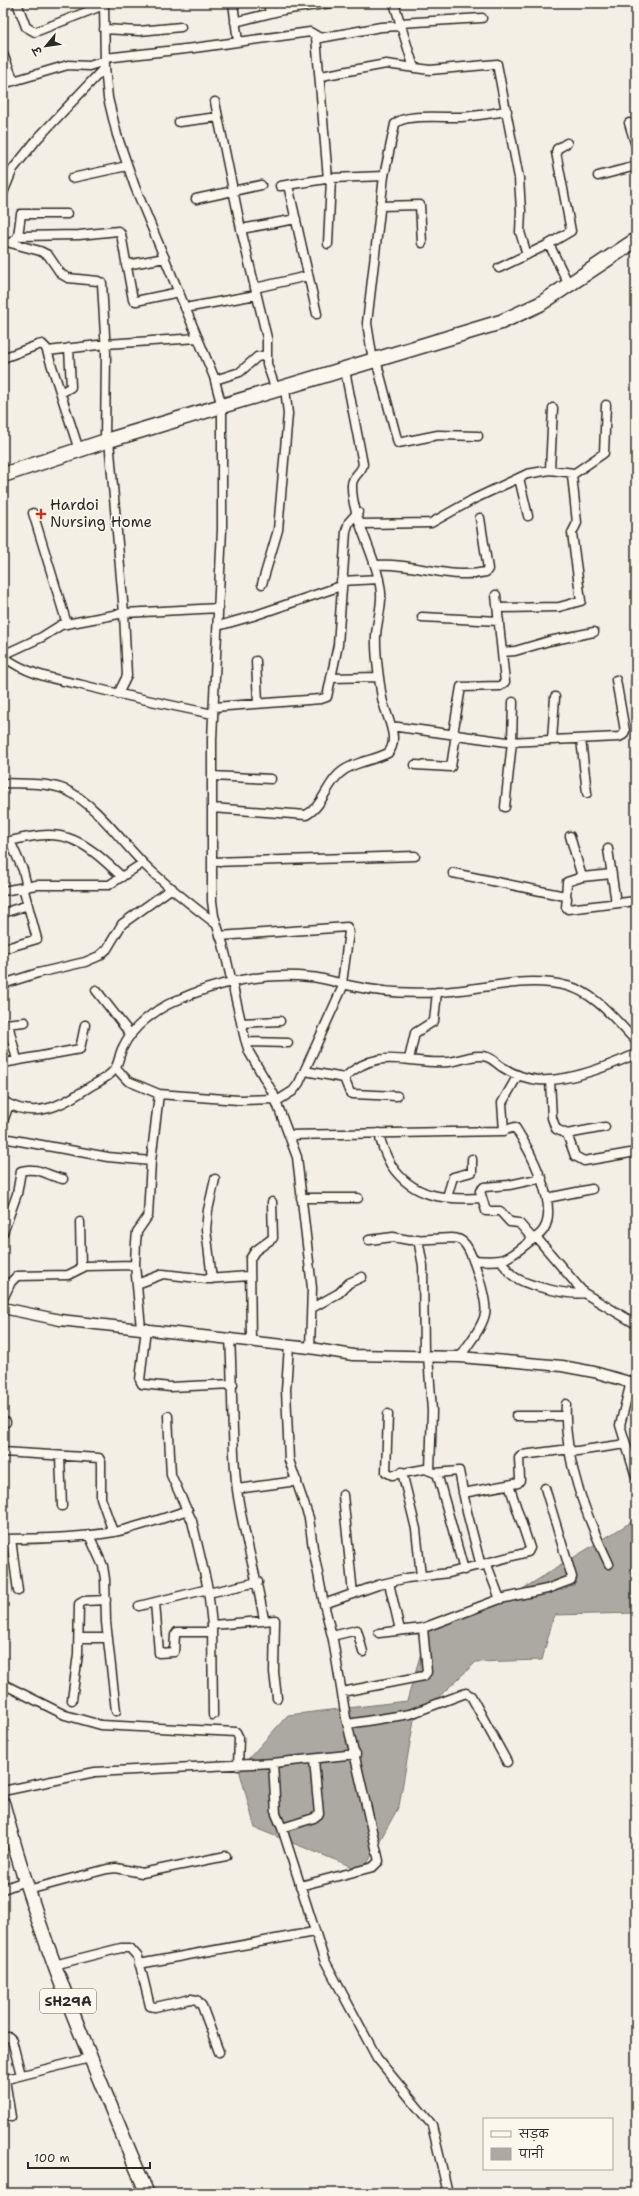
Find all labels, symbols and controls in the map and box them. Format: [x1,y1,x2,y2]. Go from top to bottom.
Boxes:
north arrow [26,26,66,66]
text: उ [29,42,47,58]
place label: Hardoi Nursing Home [50,495,152,532]
marker: Hardoi Nursing Home [35,508,47,520]
road number: SH29A [40,1989,96,2013]
legend [483,2118,613,2170]
text: सड़क [518,2126,550,2142]
scale bar [28,2144,150,2170]
text: पानी [518,2145,544,2162]
text: 100 m [34,2150,70,2166]

